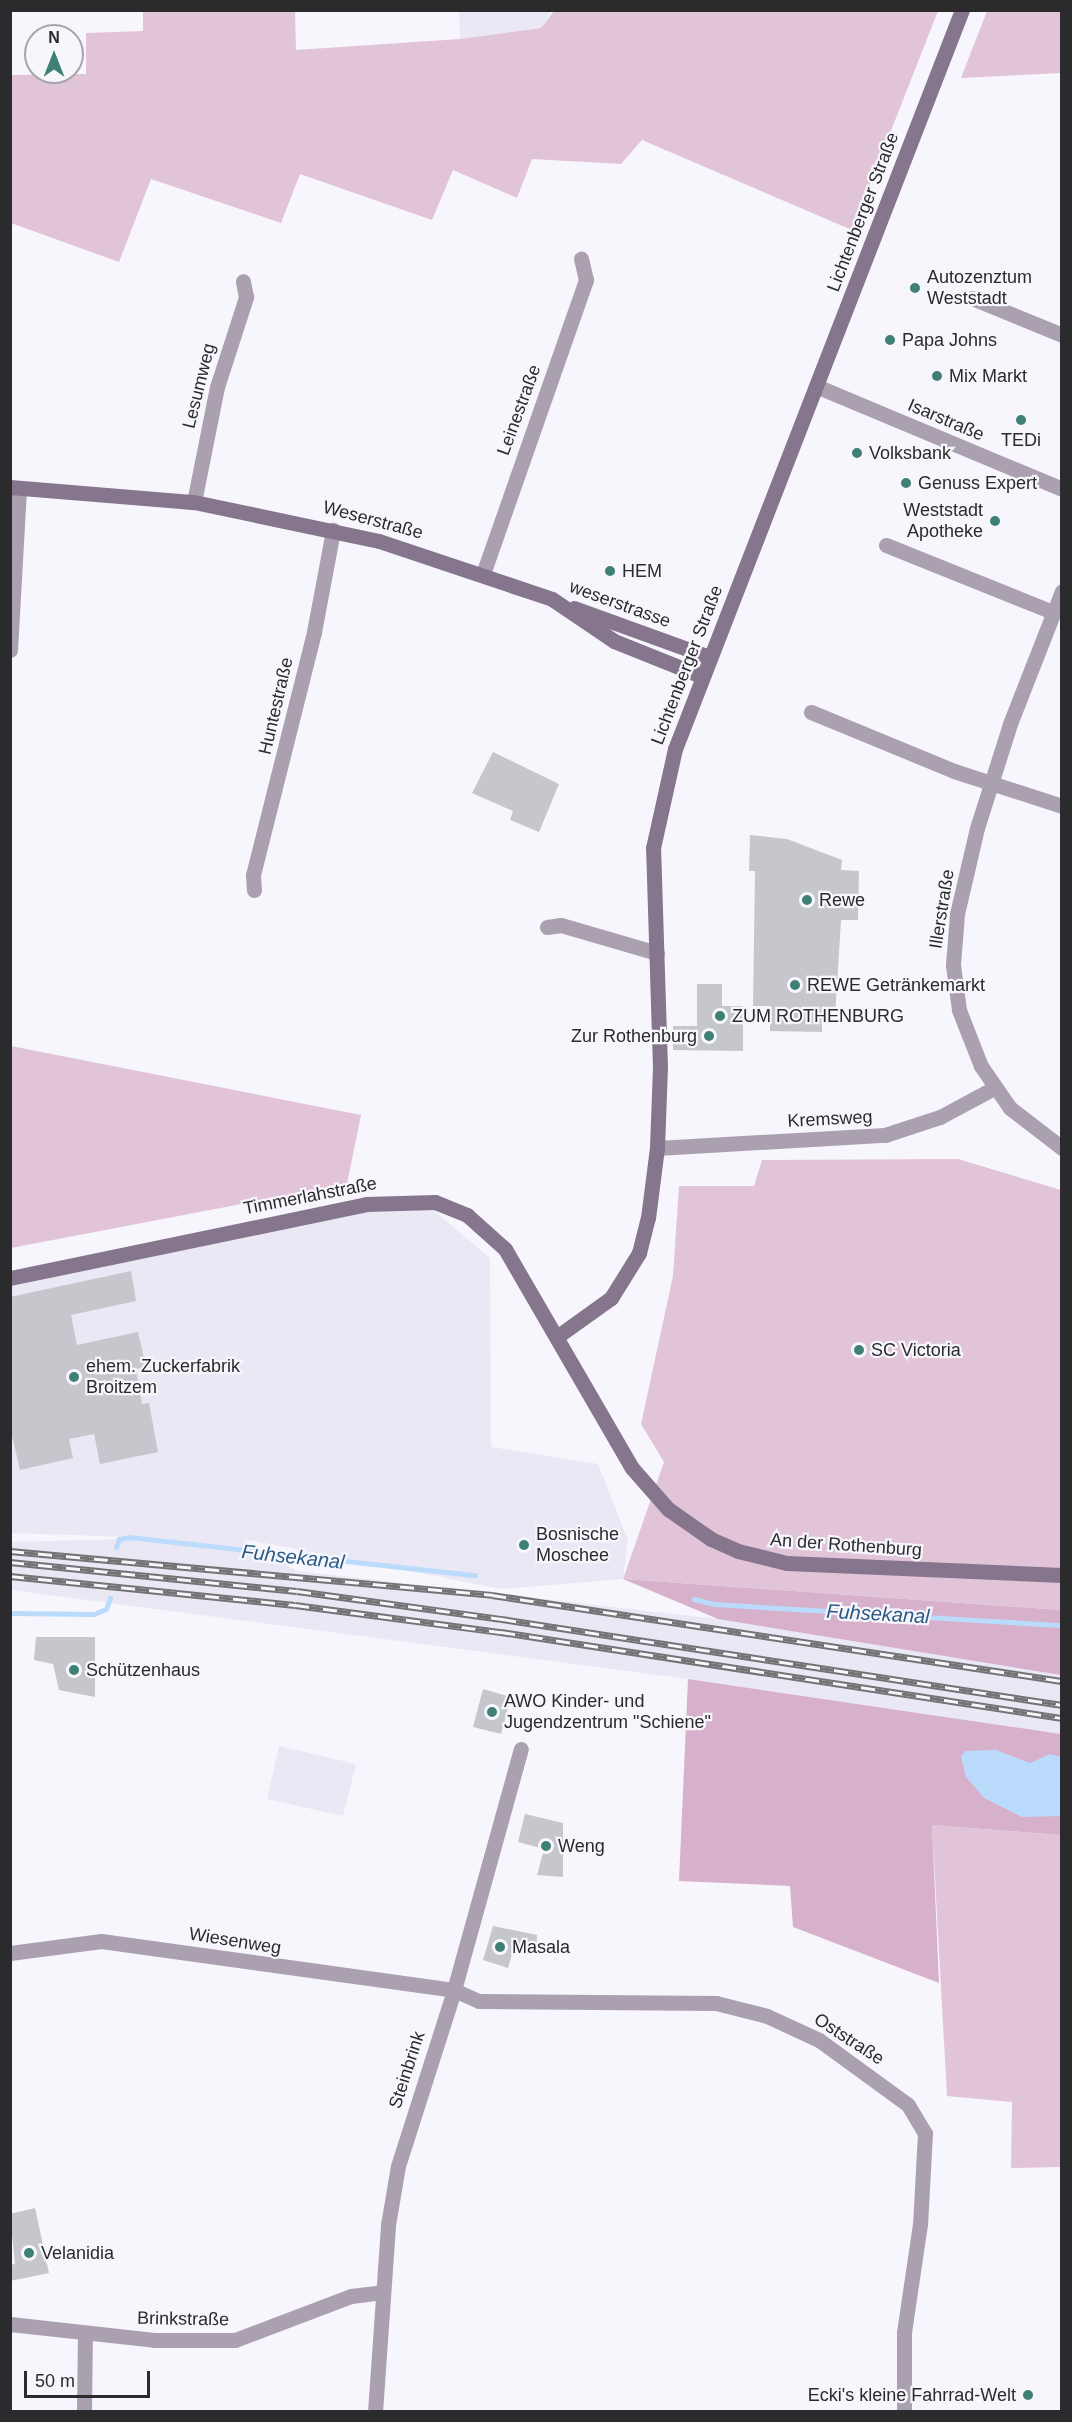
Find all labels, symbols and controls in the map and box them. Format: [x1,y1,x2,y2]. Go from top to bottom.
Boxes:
north arrow [24,24,84,84]
text: N [48,29,60,46]
street label: Lichtenberger Straße [823,129,903,295]
place label: Autozenztum Weststadt [927,267,1032,310]
marker: Autozenztum Weststadt [908,281,922,295]
place label: Papa Johns [902,329,997,351]
marker: Papa Johns [883,333,897,347]
street label: Lesumweg [178,341,220,431]
street label: Leinestraße [493,362,545,458]
place label: Mix Markt [949,365,1027,387]
marker: Mix Markt [930,369,944,383]
street label: Isarstraße [904,394,988,446]
marker: TEDi [1014,413,1028,427]
place label: TEDi [1001,429,1041,451]
place label: Volksbank [869,442,951,464]
marker: Volksbank [850,446,864,460]
place label: Genuss Expert [918,472,1037,494]
marker: Genuss Expert [899,476,913,490]
street label: Weserstraße [321,496,425,544]
place label: Weststadt Apotheke [903,500,983,542]
marker: Weststadt Apotheke [988,514,1002,528]
place label: HEM [622,560,662,582]
marker: HEM [603,564,617,578]
street label: weserstrasse [566,576,674,632]
street label: Lichtenberger Straße [647,582,727,748]
street label: Huntestraße [254,655,298,757]
street label: Illerstraße [925,868,959,950]
place label: Rewe [819,889,865,911]
marker: Rewe [800,893,814,907]
place label: REWE Getränkemarkt [807,974,985,996]
marker: REWE Getränkemarkt [788,978,802,992]
place label: ZUM ROTHENBURG [732,1005,904,1027]
marker: ZUM ROTHENBURG [713,1009,727,1023]
place label: Zur Rothenburg [571,1025,697,1047]
marker: Zur Rothenburg [702,1029,716,1043]
street label: Kremsweg [787,1106,873,1132]
street label: Timmerlahstraße [242,1172,378,1220]
place label: SC Victoria [871,1339,961,1361]
marker: SC Victoria [852,1343,866,1357]
place label: ehem. Zuckerfabrik Broitzem [86,1356,240,1398]
marker: ehem. Zuckerfabrik Broitzem [67,1370,81,1384]
place label: Bosnische Moschee [536,1524,619,1567]
street label: An der Rothenburg [769,1529,923,1561]
marker: Bosnische Moschee [517,1538,531,1552]
water label: Fuhsekanal [240,1540,346,1574]
water label: Fuhsekanal [826,1599,930,1629]
place label: Schützenhaus [86,1659,200,1681]
marker: Schützenhaus [67,1663,81,1677]
place label: AWO Kinder- und Jugendzentrum "Schiene" [504,1691,711,1734]
marker: AWO Kinder- und Jugendzentrum "Schiene" [485,1705,499,1719]
place label: Weng [558,1835,605,1857]
marker: Weng [539,1839,553,1853]
street label: Wiesenweg [187,1923,283,1959]
place label: Masala [512,1936,570,1958]
marker: Masala [493,1940,507,1954]
street label: Oststraße [810,2008,888,2070]
street label: Steinbrink [384,2029,430,2111]
place label: Velanidia [41,2242,114,2264]
marker: Velanidia [22,2246,36,2260]
street label: Brinkstraße [137,2307,229,2331]
scale bar [27,2359,153,2397]
text: 50 m [35,2371,75,2391]
place label: Ecki's kleine Fahrrad-Welt [808,2384,1016,2406]
marker: Ecki's kleine Fahrrad-Welt [1021,2388,1035,2402]

